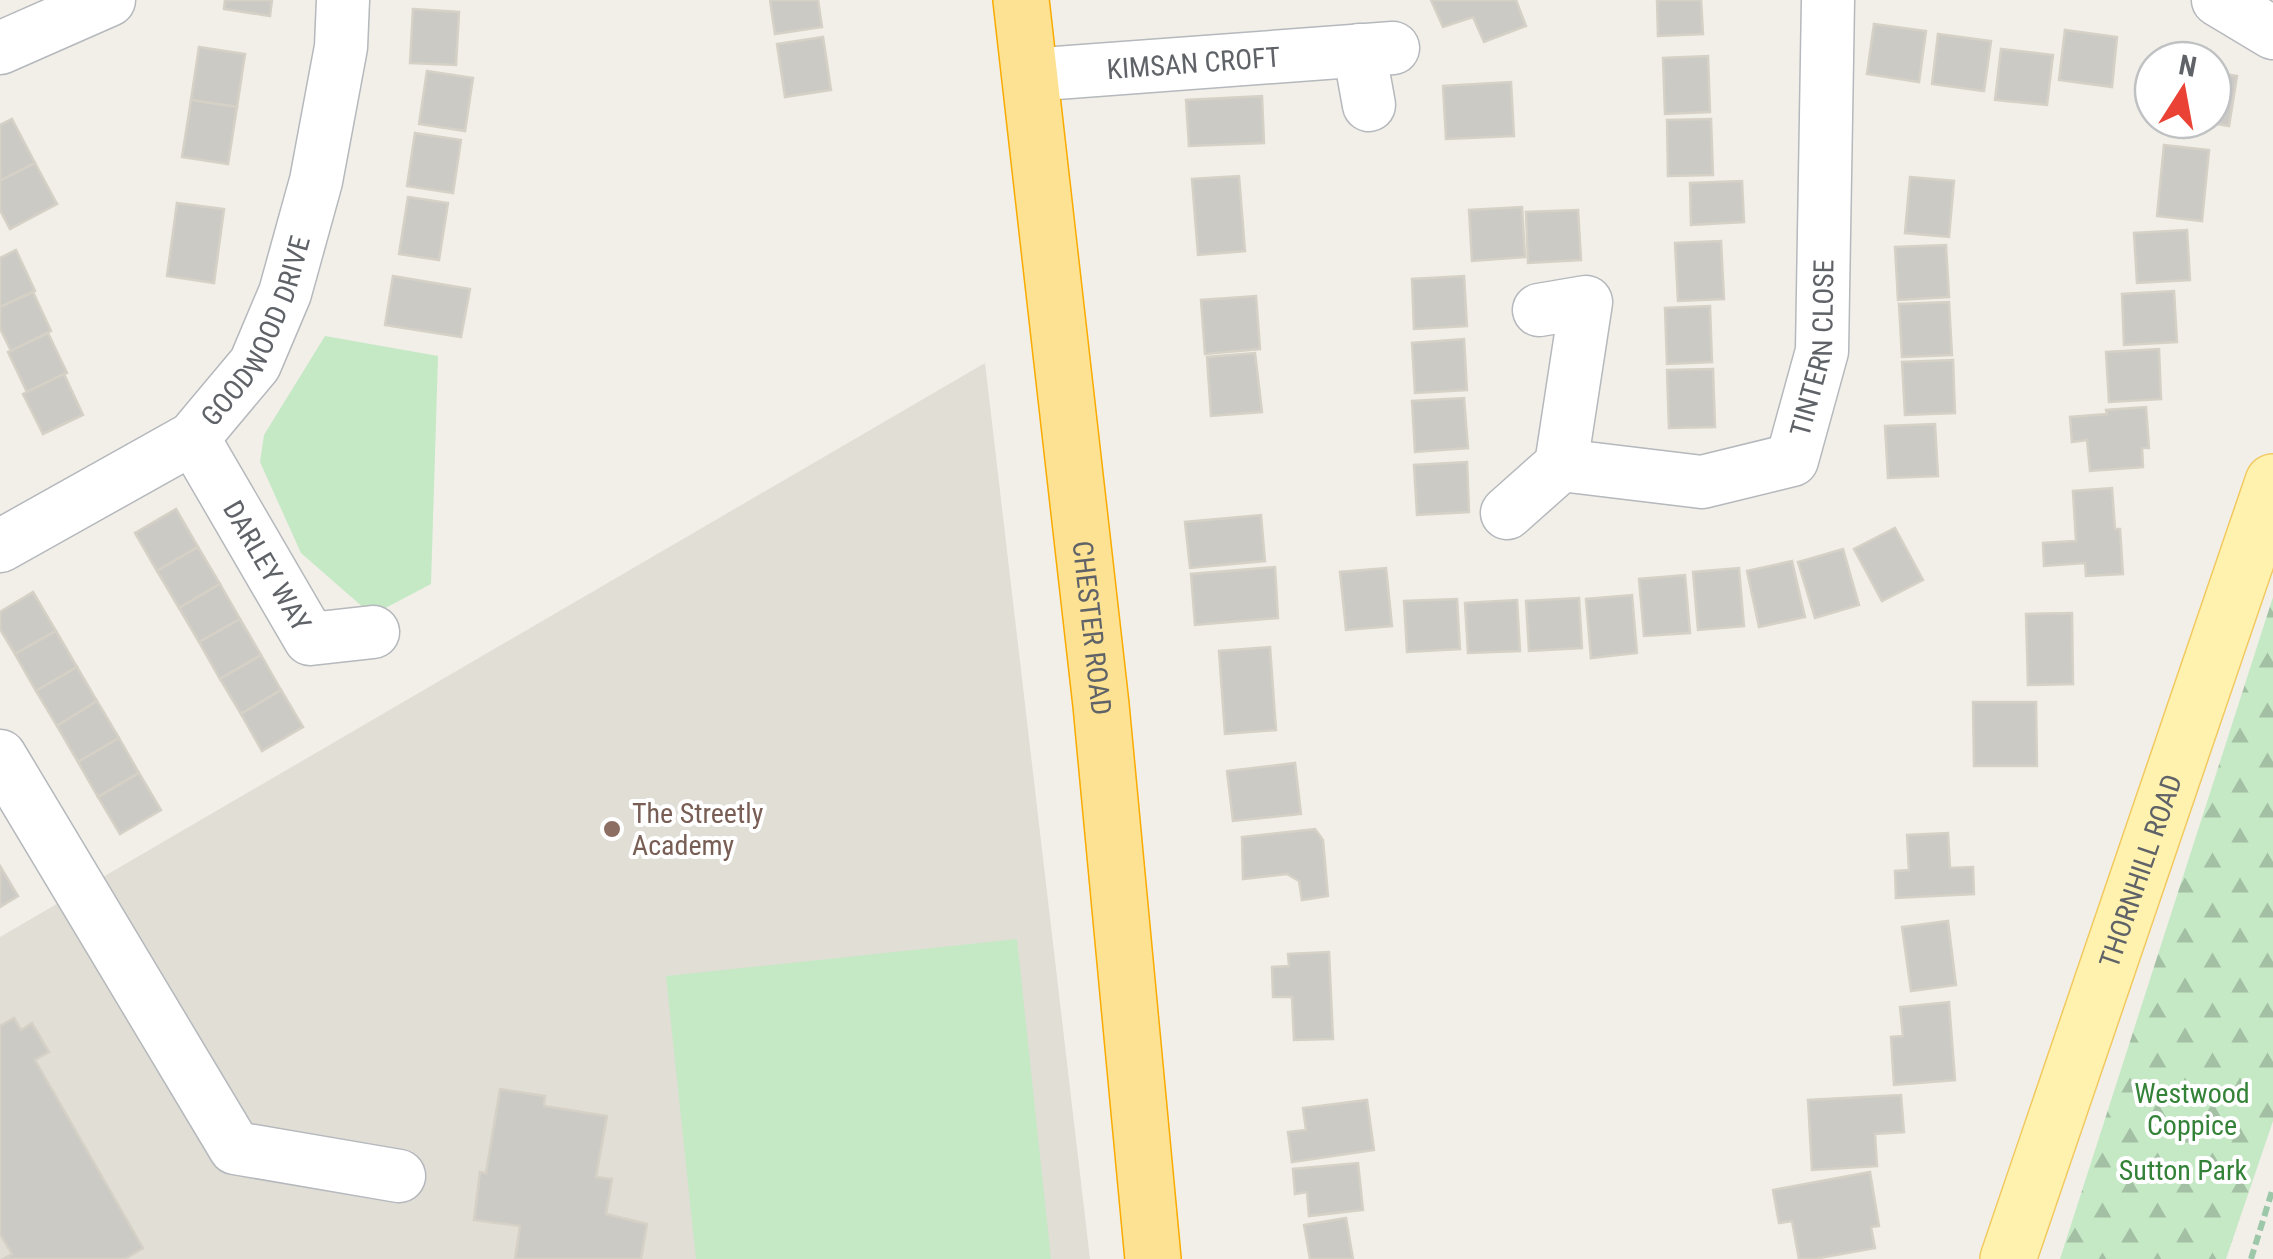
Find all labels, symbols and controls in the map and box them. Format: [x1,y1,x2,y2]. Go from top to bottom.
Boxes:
street label: KIMSAN CROFT [1106,40,1281,86]
north arrow [2133,40,2233,140]
text: N [2176,48,2199,84]
street label: GOODWOOD DRIVE [194,232,317,433]
street label: TINTERN CLOSE [1783,259,1841,440]
street label: DARLEY WAY [216,495,318,638]
street label: CHESTER ROAD [1065,539,1118,717]
street label: THORNHILL ROAD [2093,770,2189,972]
place label: The Streetly Academy [632,797,764,862]
marker: The Streetly Academy [601,818,623,840]
park label: Westwood Coppice [2134,1077,2250,1142]
park label: Sutton Park [2119,1154,2248,1187]

